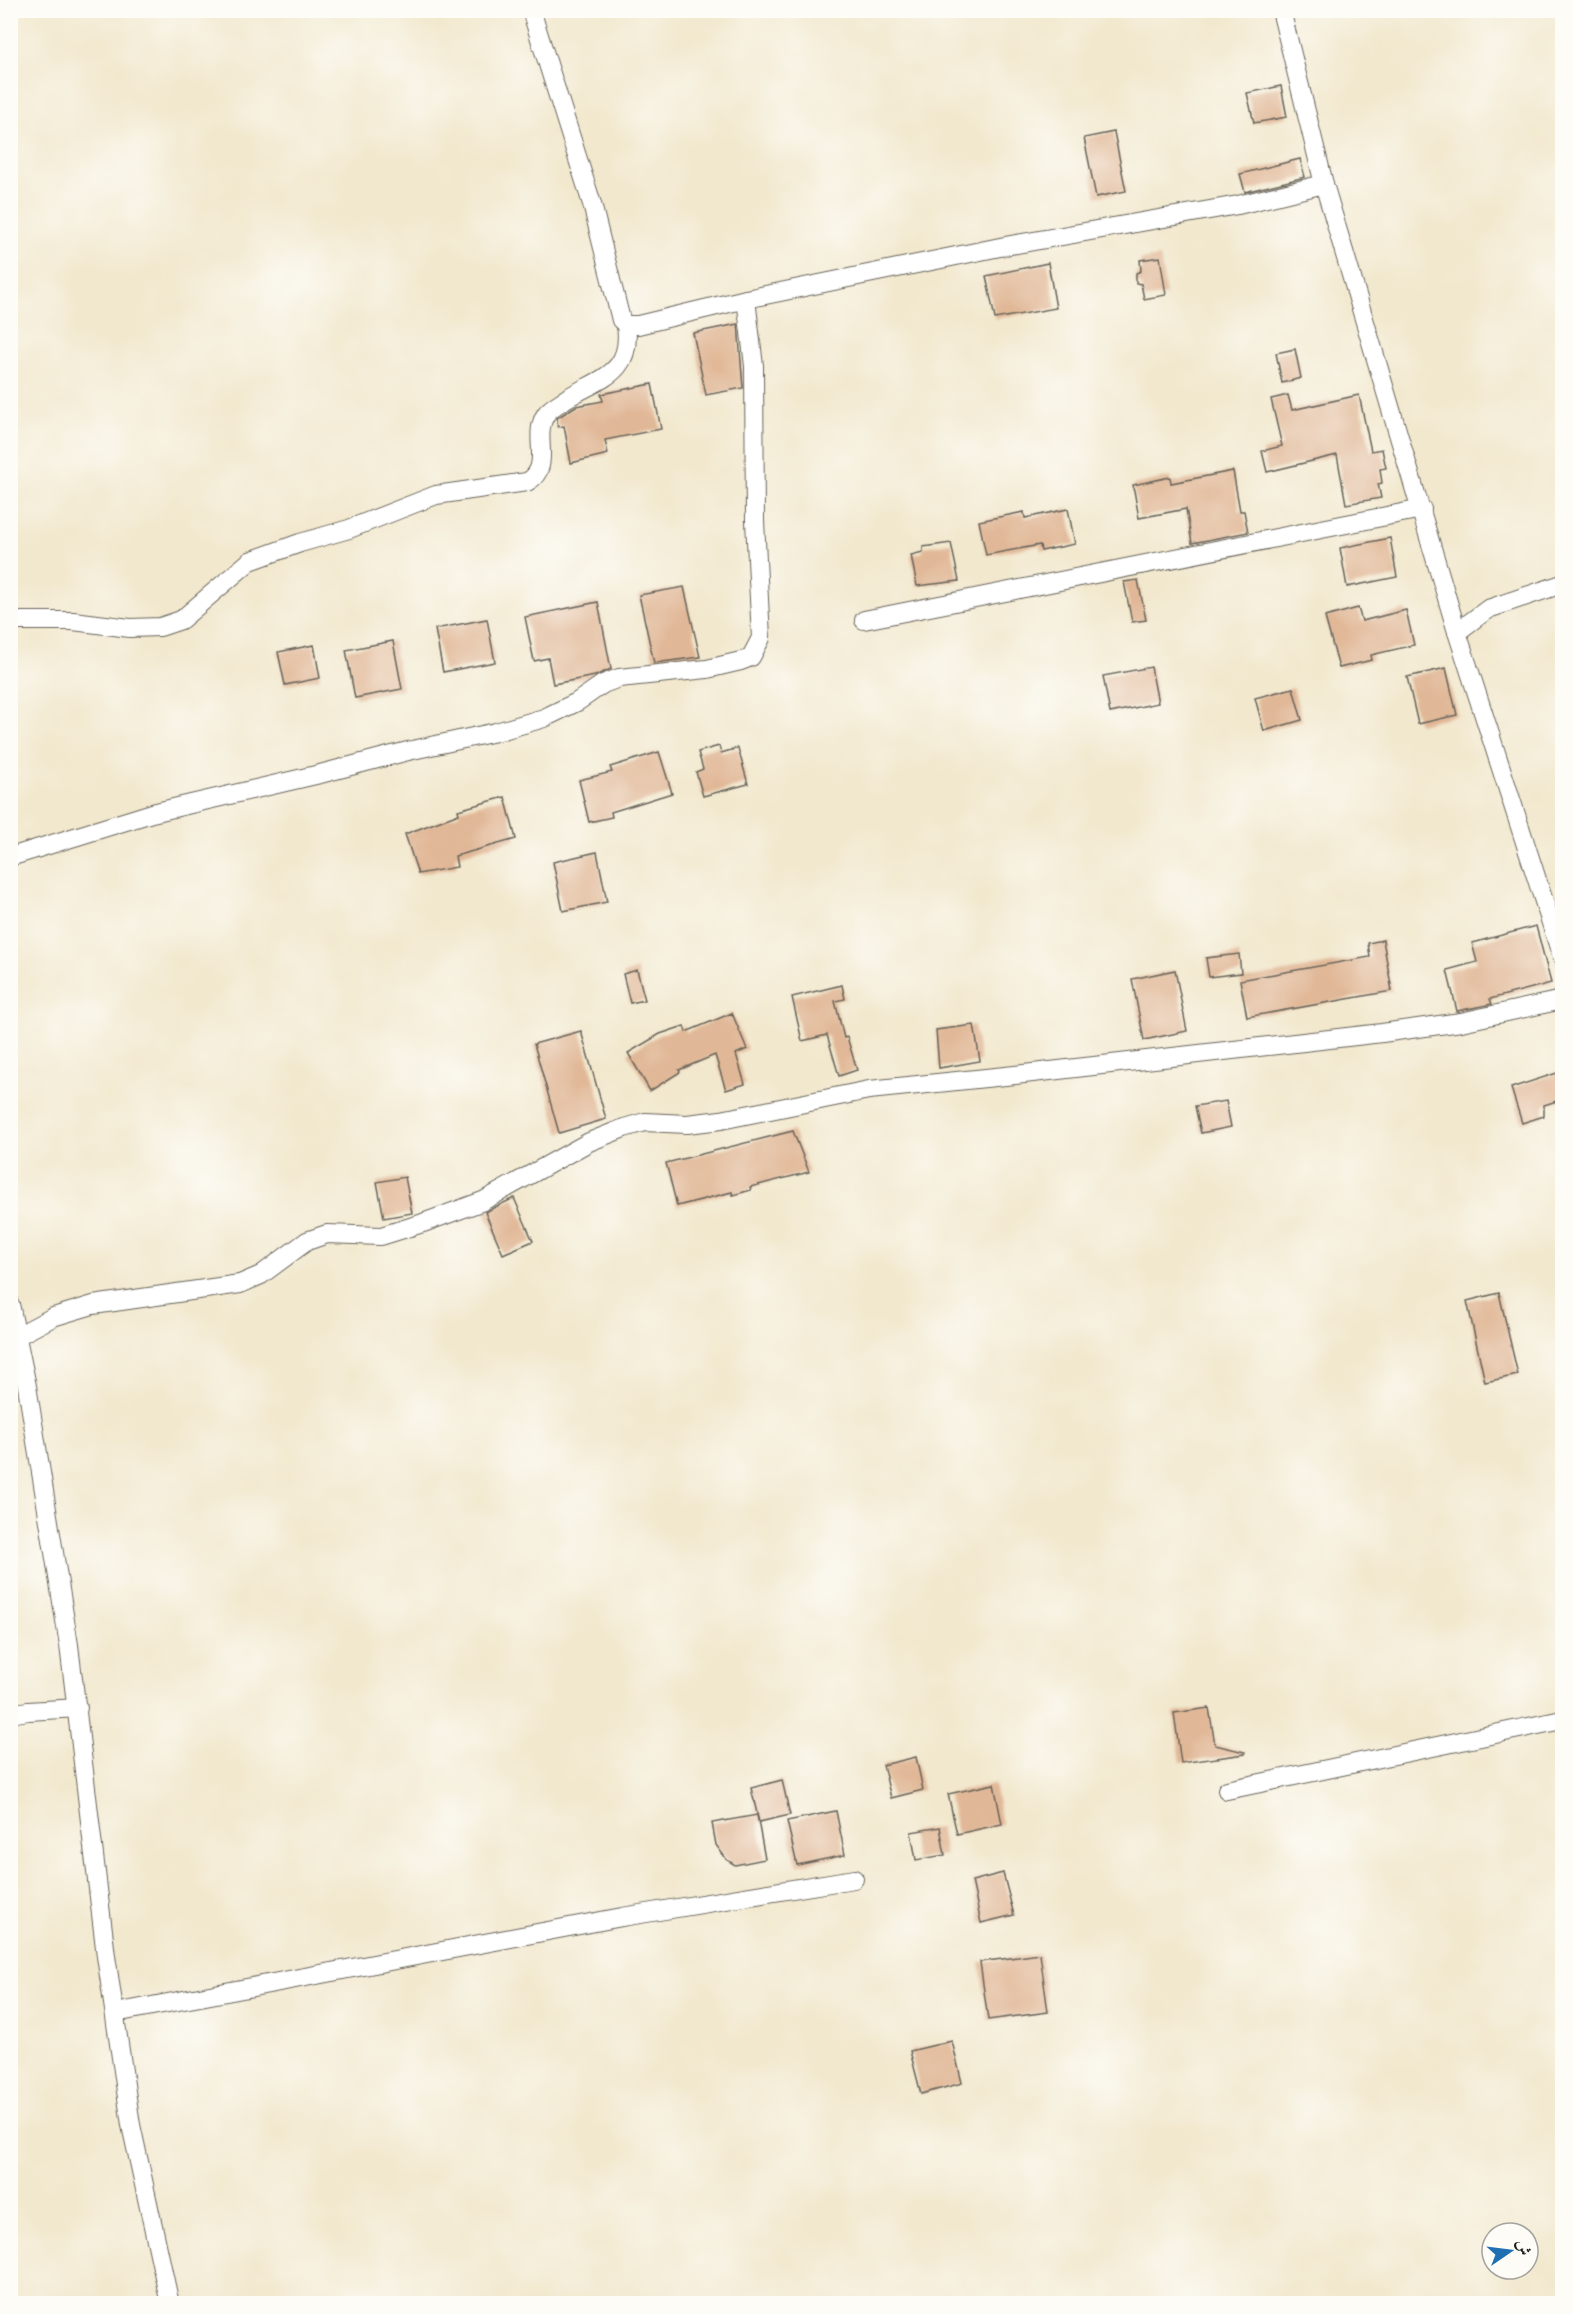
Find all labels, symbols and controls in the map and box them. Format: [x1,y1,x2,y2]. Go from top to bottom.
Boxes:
north arrow [1480,2221,1540,2281]
text: ش [1513,2238,1532,2257]

